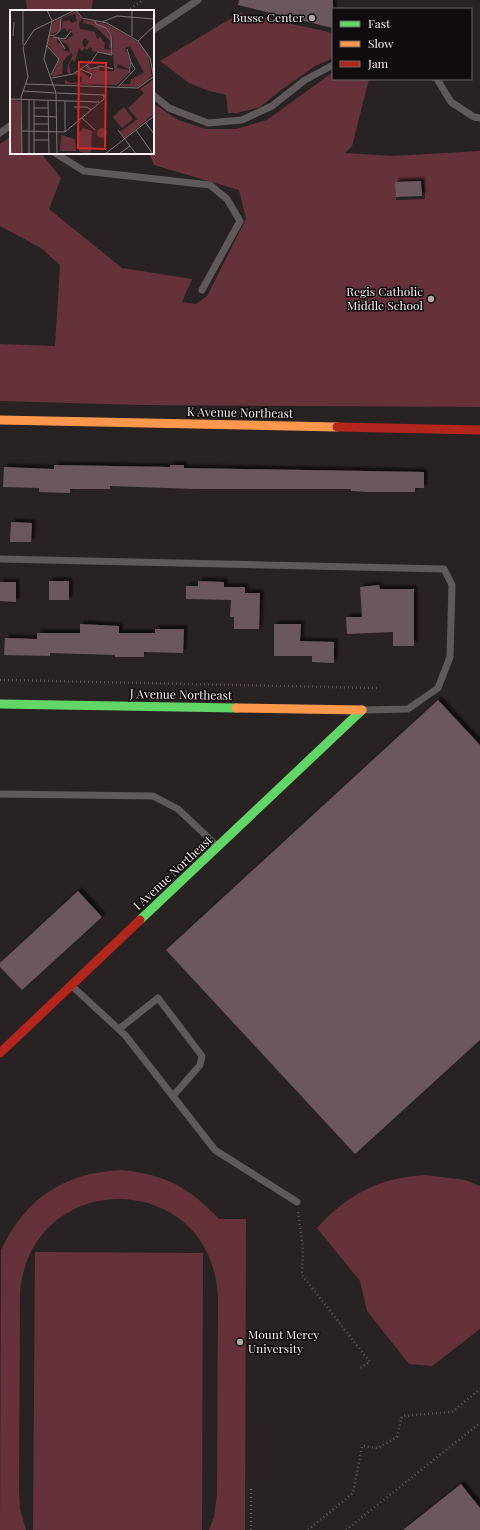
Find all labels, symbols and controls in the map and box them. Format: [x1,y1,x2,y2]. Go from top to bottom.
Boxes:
legend [332,8,472,80]
place label: Busse Center [233,9,305,25]
inset map [10,10,154,154]
marker: Busse Center [307,13,317,23]
text: Fast [368,15,391,31]
text: Slow [368,35,394,51]
text: Jam [367,55,389,71]
place label: Regis Catholic Middle School [346,283,424,313]
marker: Regis Catholic Middle School [426,294,436,304]
street label: K Avenue Northeast [187,403,294,421]
street label: J Avenue Northeast [129,685,233,703]
street label: I Avenue Northeast [129,831,216,913]
place label: Mount Mercy University [248,1326,319,1356]
marker: Mount Mercy University [235,1337,245,1347]

